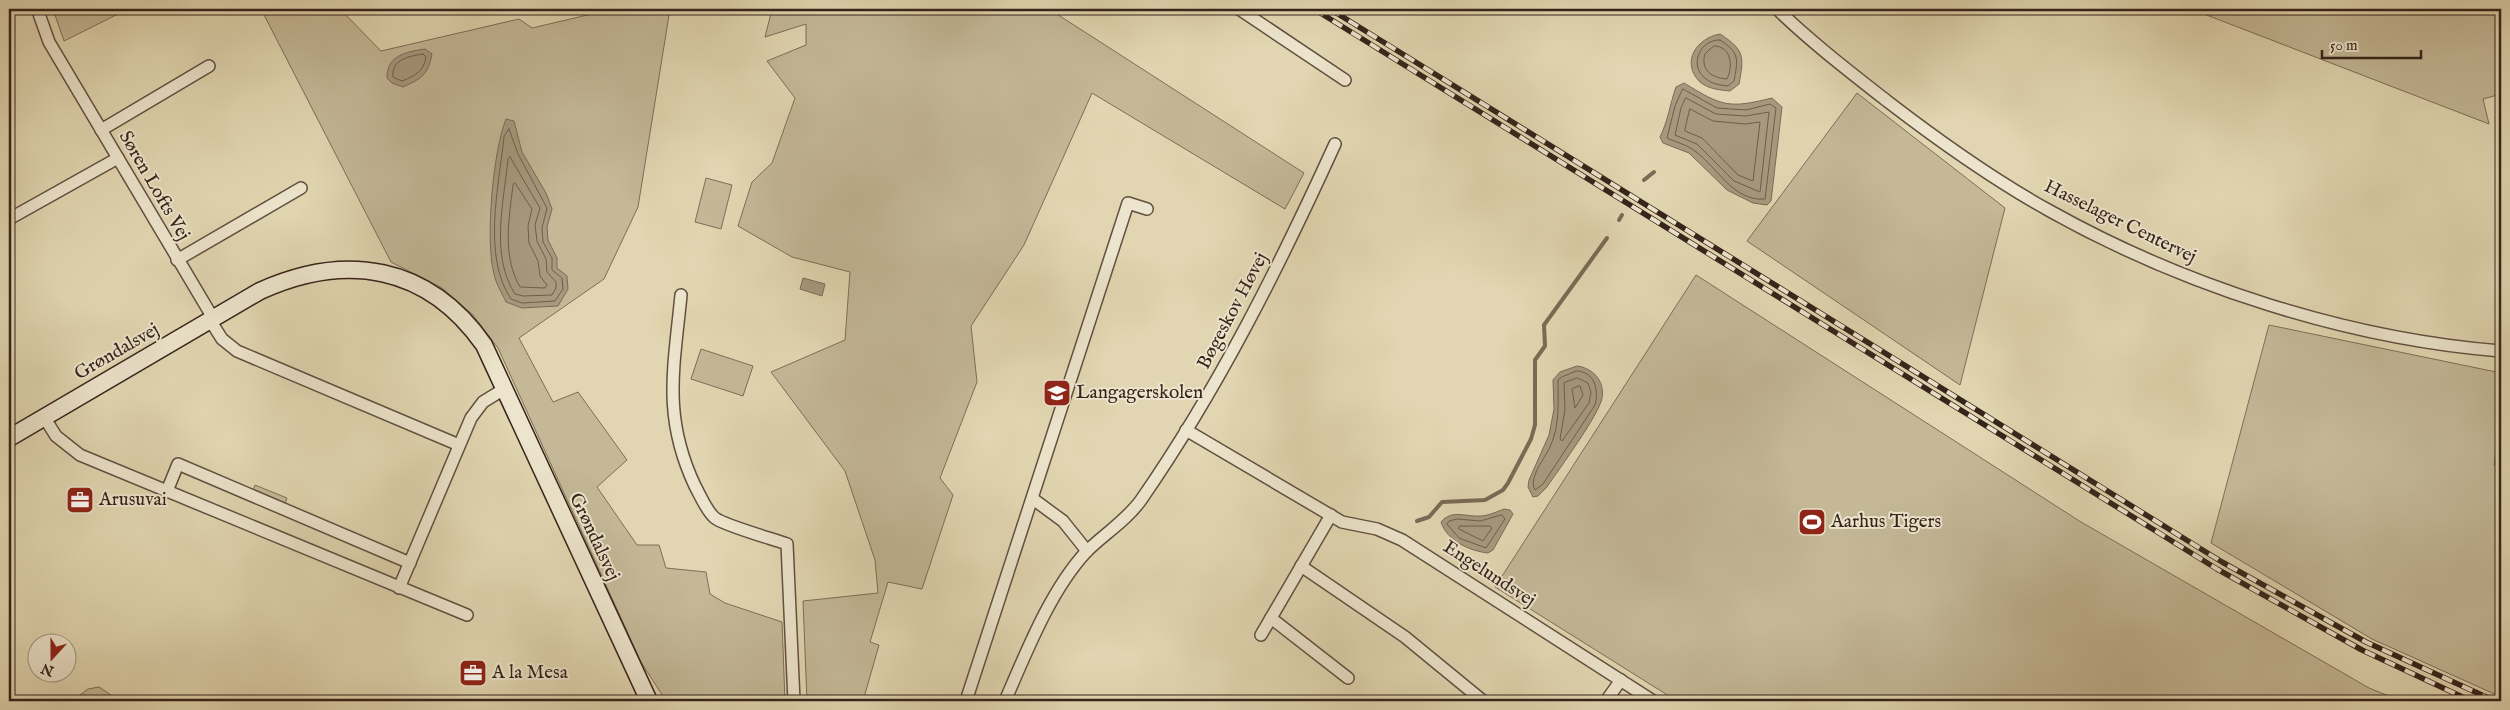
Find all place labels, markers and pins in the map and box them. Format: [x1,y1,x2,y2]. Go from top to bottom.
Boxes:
school or university icon: Langagerskolen [1042,378,1072,408]
place label: Langagerskolen [1076,381,1203,405]
office icon: Arusuvai [65,485,95,515]
place label: Arusuvai [98,488,167,512]
sports icon: Aarhus Tigers [1797,507,1827,537]
place label: Aarhus Tigers [1830,510,1941,534]
office icon: A la Mesa [458,658,488,688]
place label: A la Mesa [491,661,569,685]

